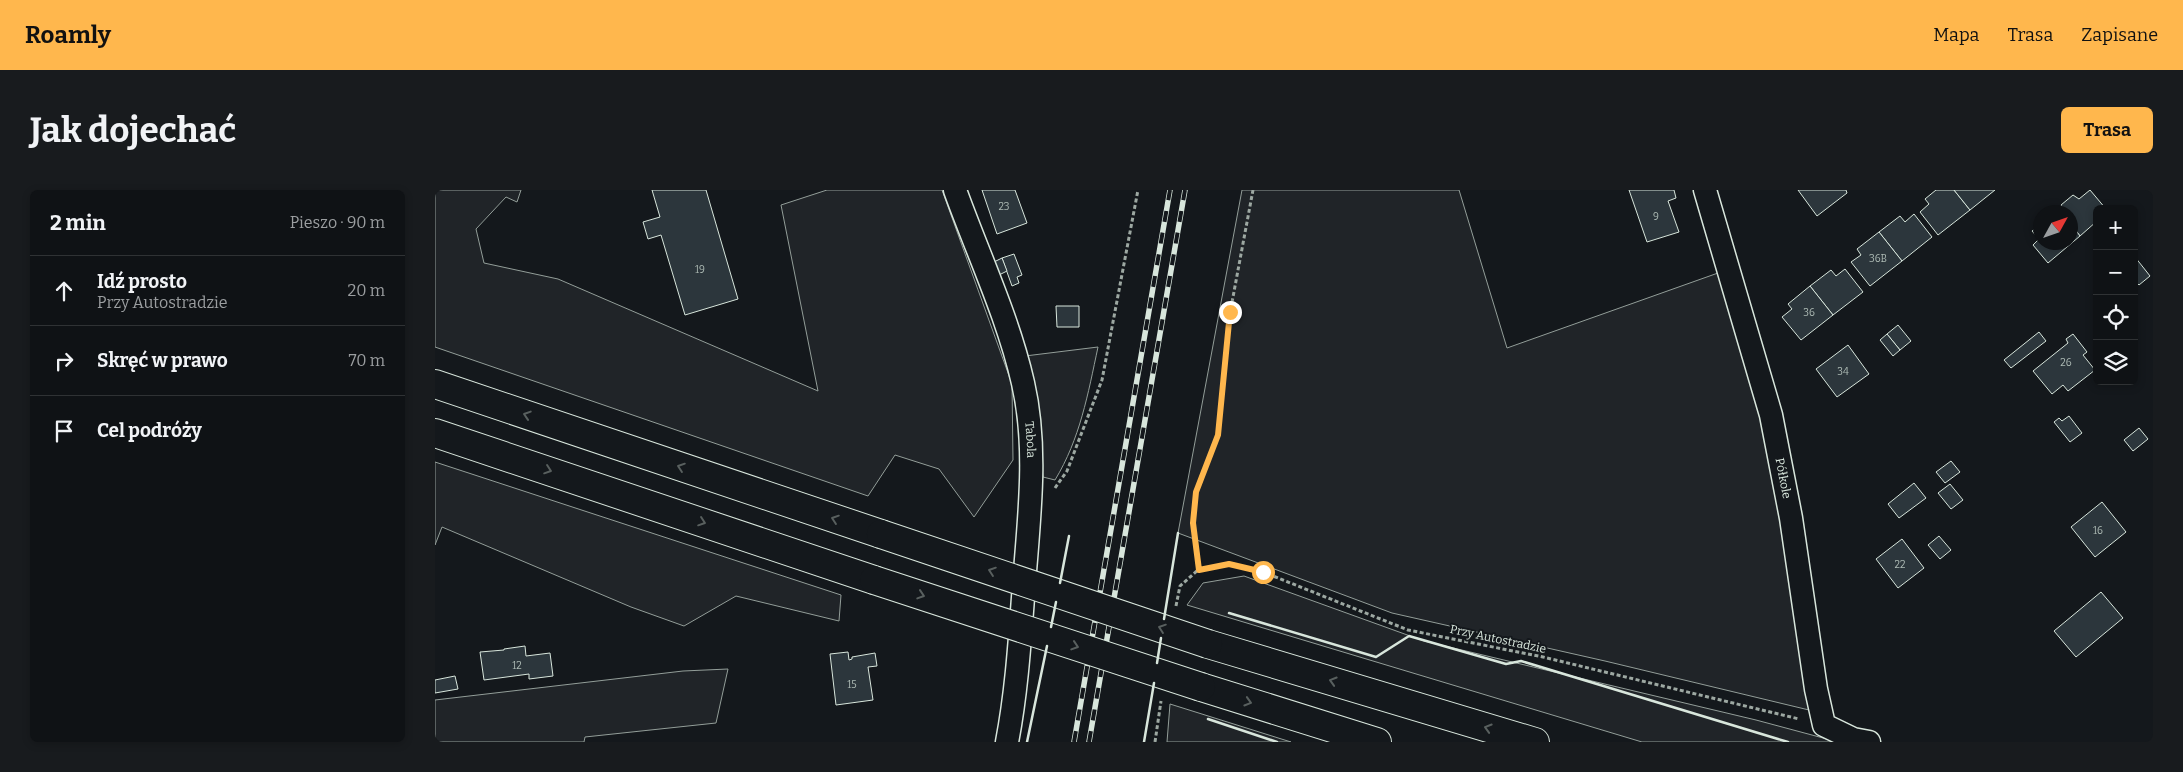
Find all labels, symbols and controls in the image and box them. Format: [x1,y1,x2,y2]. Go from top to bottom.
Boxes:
text: Roamly [25,21,111,49]
text: Mapa [1933,24,1979,46]
text: Trasa [2007,24,2053,46]
text: Zapisane [2081,24,2158,46]
button: Trasa [2061,107,2153,153]
text: Jak dojechać [30,109,236,151]
house number: 23 [998,201,1010,213]
north arrow [2033,205,2078,250]
map controls [2093,205,2138,385]
button: + [2093,205,2138,250]
text: 2 min [50,210,106,236]
house number: 9 [1653,211,1659,223]
text: Pieszo · 90 m [290,213,385,232]
button: − [2093,250,2138,295]
house number: 36B [1869,253,1887,265]
house number: 19 [695,264,705,276]
text: Idź prosto [97,270,187,293]
icon: ahead [50,277,78,305]
text: 20 m [348,281,385,300]
text: Przy Autostradzie [97,293,228,312]
button: locate [2093,295,2138,340]
route end [1219,301,1242,324]
house number: 36 [1803,307,1815,319]
button: layers [2093,340,2138,385]
icon: right [50,347,78,375]
text: Skręć w prawo [97,349,228,372]
text: 70 m [349,351,385,370]
house number: 26 [2060,357,2072,369]
house number: 34 [1837,366,1849,378]
one-way arrow [523,411,532,421]
icon: arrive [50,417,78,445]
text: Cel podróży [97,419,202,442]
street label: Tabola [1022,421,1038,459]
street label: Półkole [1772,457,1794,500]
one-way arrow [677,462,686,472]
one-way arrow [543,464,551,474]
one-way arrow [831,514,840,524]
one-way arrow [697,516,705,526]
house number: 16 [2093,525,2103,537]
house number: 22 [1895,559,1905,571]
route start [1252,561,1275,584]
one-way arrow [988,567,996,577]
one-way arrow [916,590,924,600]
street label: Przy Autostradzie [1449,622,1547,656]
one-way arrow [1159,624,1167,634]
one-way arrow [1070,640,1079,650]
house number: 12 [512,660,522,672]
one-way arrow [1329,677,1337,687]
house number: 15 [847,679,857,691]
one-way arrow [1243,696,1251,706]
one-way arrow [1485,723,1493,733]

